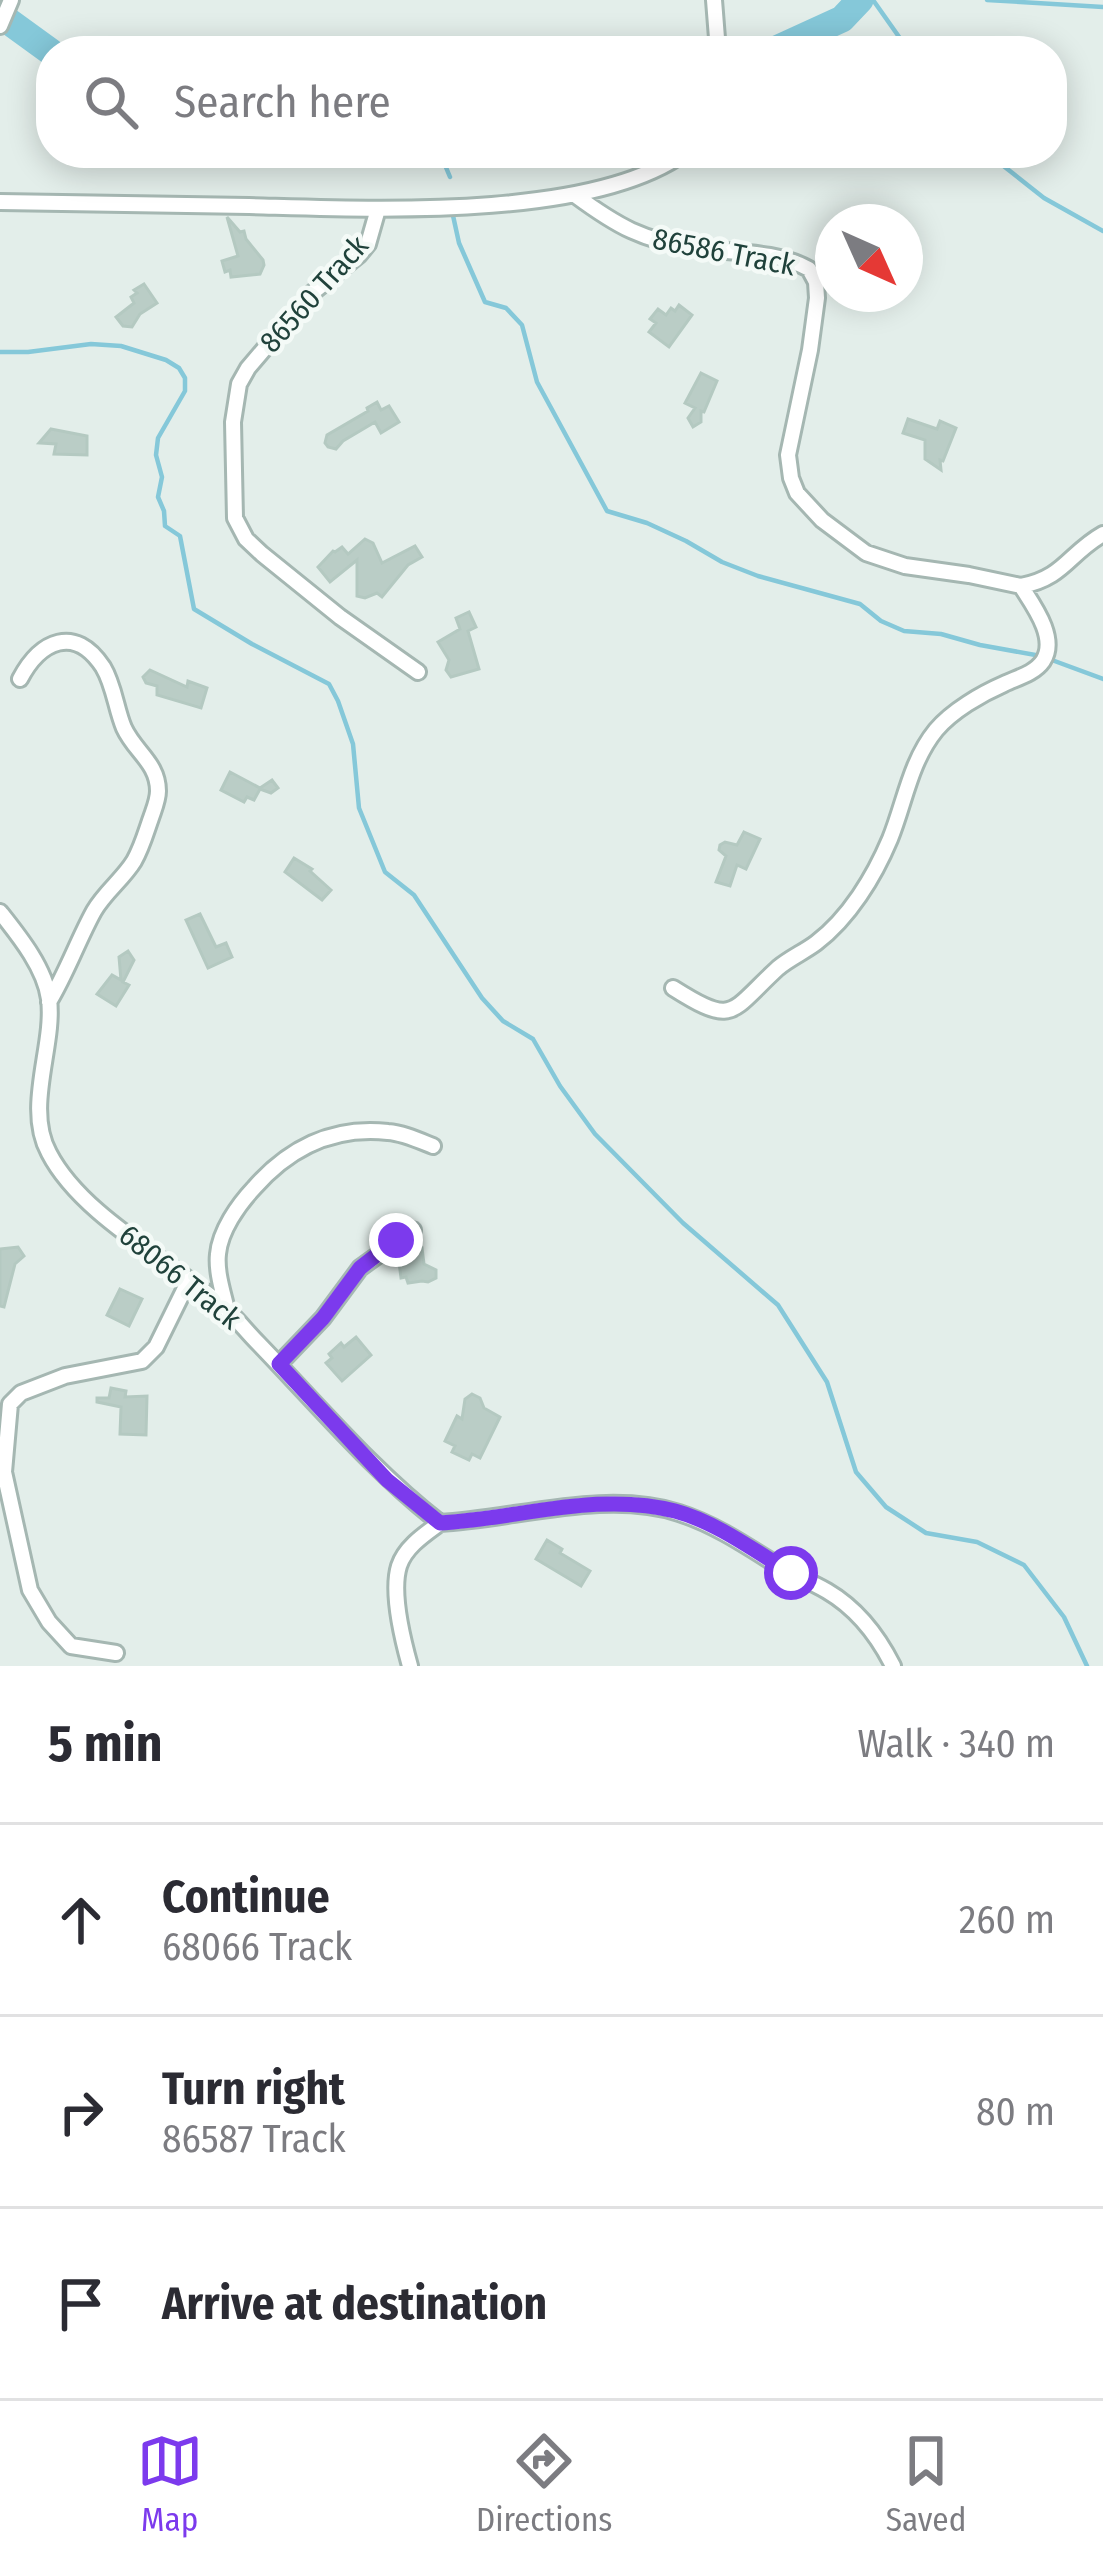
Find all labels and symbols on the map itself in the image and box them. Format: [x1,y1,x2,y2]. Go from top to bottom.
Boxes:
north arrow [815,204,923,312]
street label: 86586 Track [650,221,798,283]
street label: 86560 Track [252,228,376,360]
route end [369,1213,423,1267]
street label: 68066 Track [112,1217,248,1337]
route start [764,1546,818,1600]

